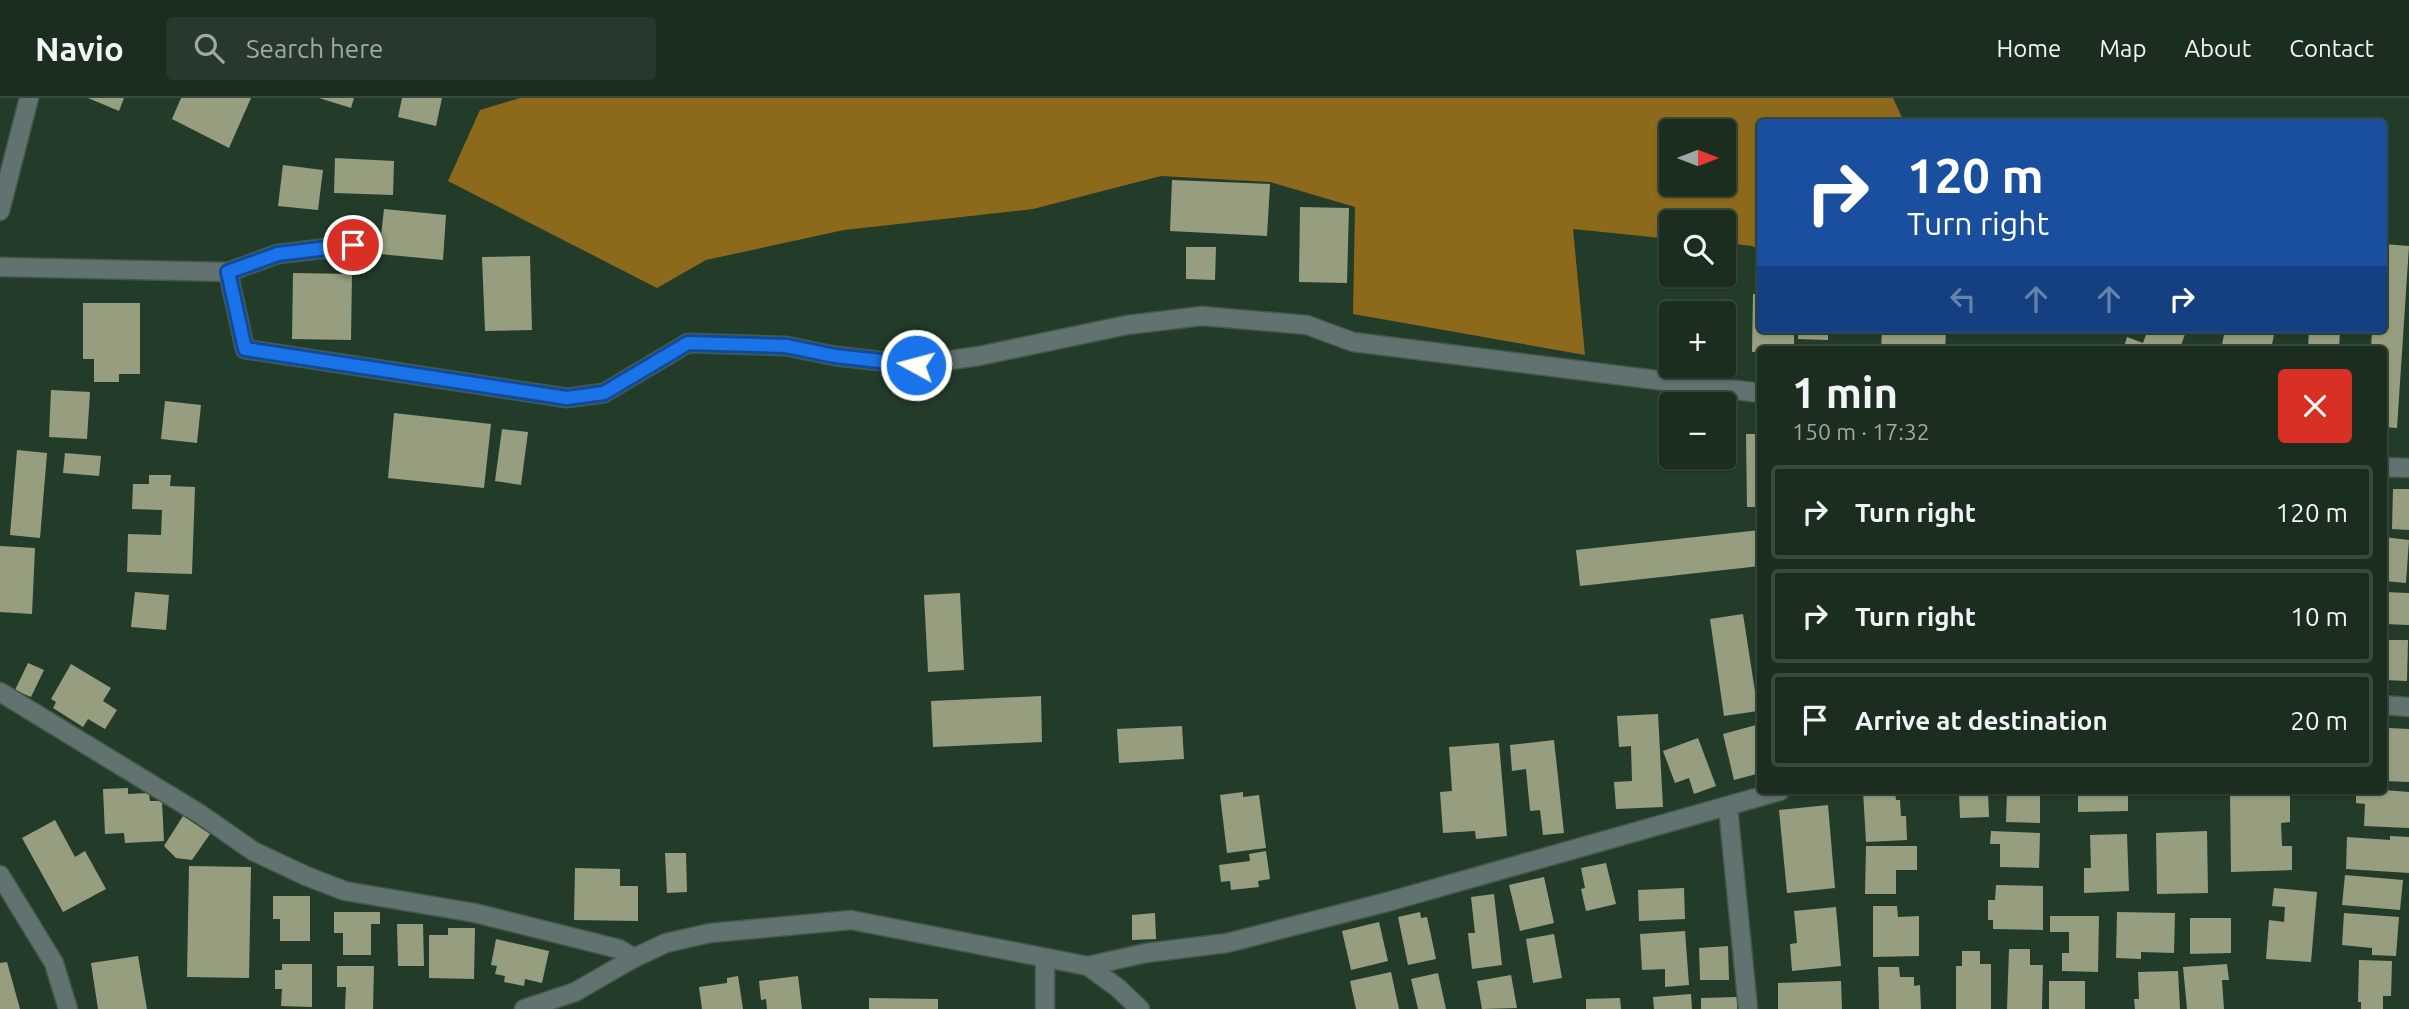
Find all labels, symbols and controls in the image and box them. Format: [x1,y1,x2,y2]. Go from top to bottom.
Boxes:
search box [166,17,656,80]
icon: search [190,29,228,67]
text: Navio [35,30,124,67]
text: Search here [246,34,383,63]
text: Home [1996,35,2061,62]
text: Map [2099,35,2146,62]
text: About [2184,35,2251,62]
text: Contact [2289,35,2374,62]
north arrow [1659,119,1736,196]
map controls [1659,119,1736,469]
icon: right [1792,147,1883,238]
text: 120 m [1907,147,2044,202]
text: Turn right [1907,205,2049,241]
button: search [1659,210,1736,287]
pin [323,215,383,275]
icon: arrive [334,226,372,264]
icon: left [1944,280,1982,318]
icon: ahead [2017,280,2055,318]
icon: ahead [2090,280,2128,318]
icon: right [2163,280,2201,318]
button: + [1659,301,1736,378]
position arrow [879,328,953,402]
text: 1 min [1792,369,1898,416]
button: close [2278,369,2352,443]
button: − [1659,392,1736,469]
text: 150 m · 17:32 [1792,419,1930,444]
icon: right [1796,493,1834,531]
text: Turn right [1855,498,1976,527]
text: 120 m [2276,498,2348,527]
icon: right [1796,597,1834,635]
text: Turn right [1855,602,1976,631]
text: 10 m [2290,602,2348,631]
icon: arrive [1796,701,1834,739]
text: Arrive at destination [1855,706,2108,735]
text: 20 m [2290,706,2348,735]

